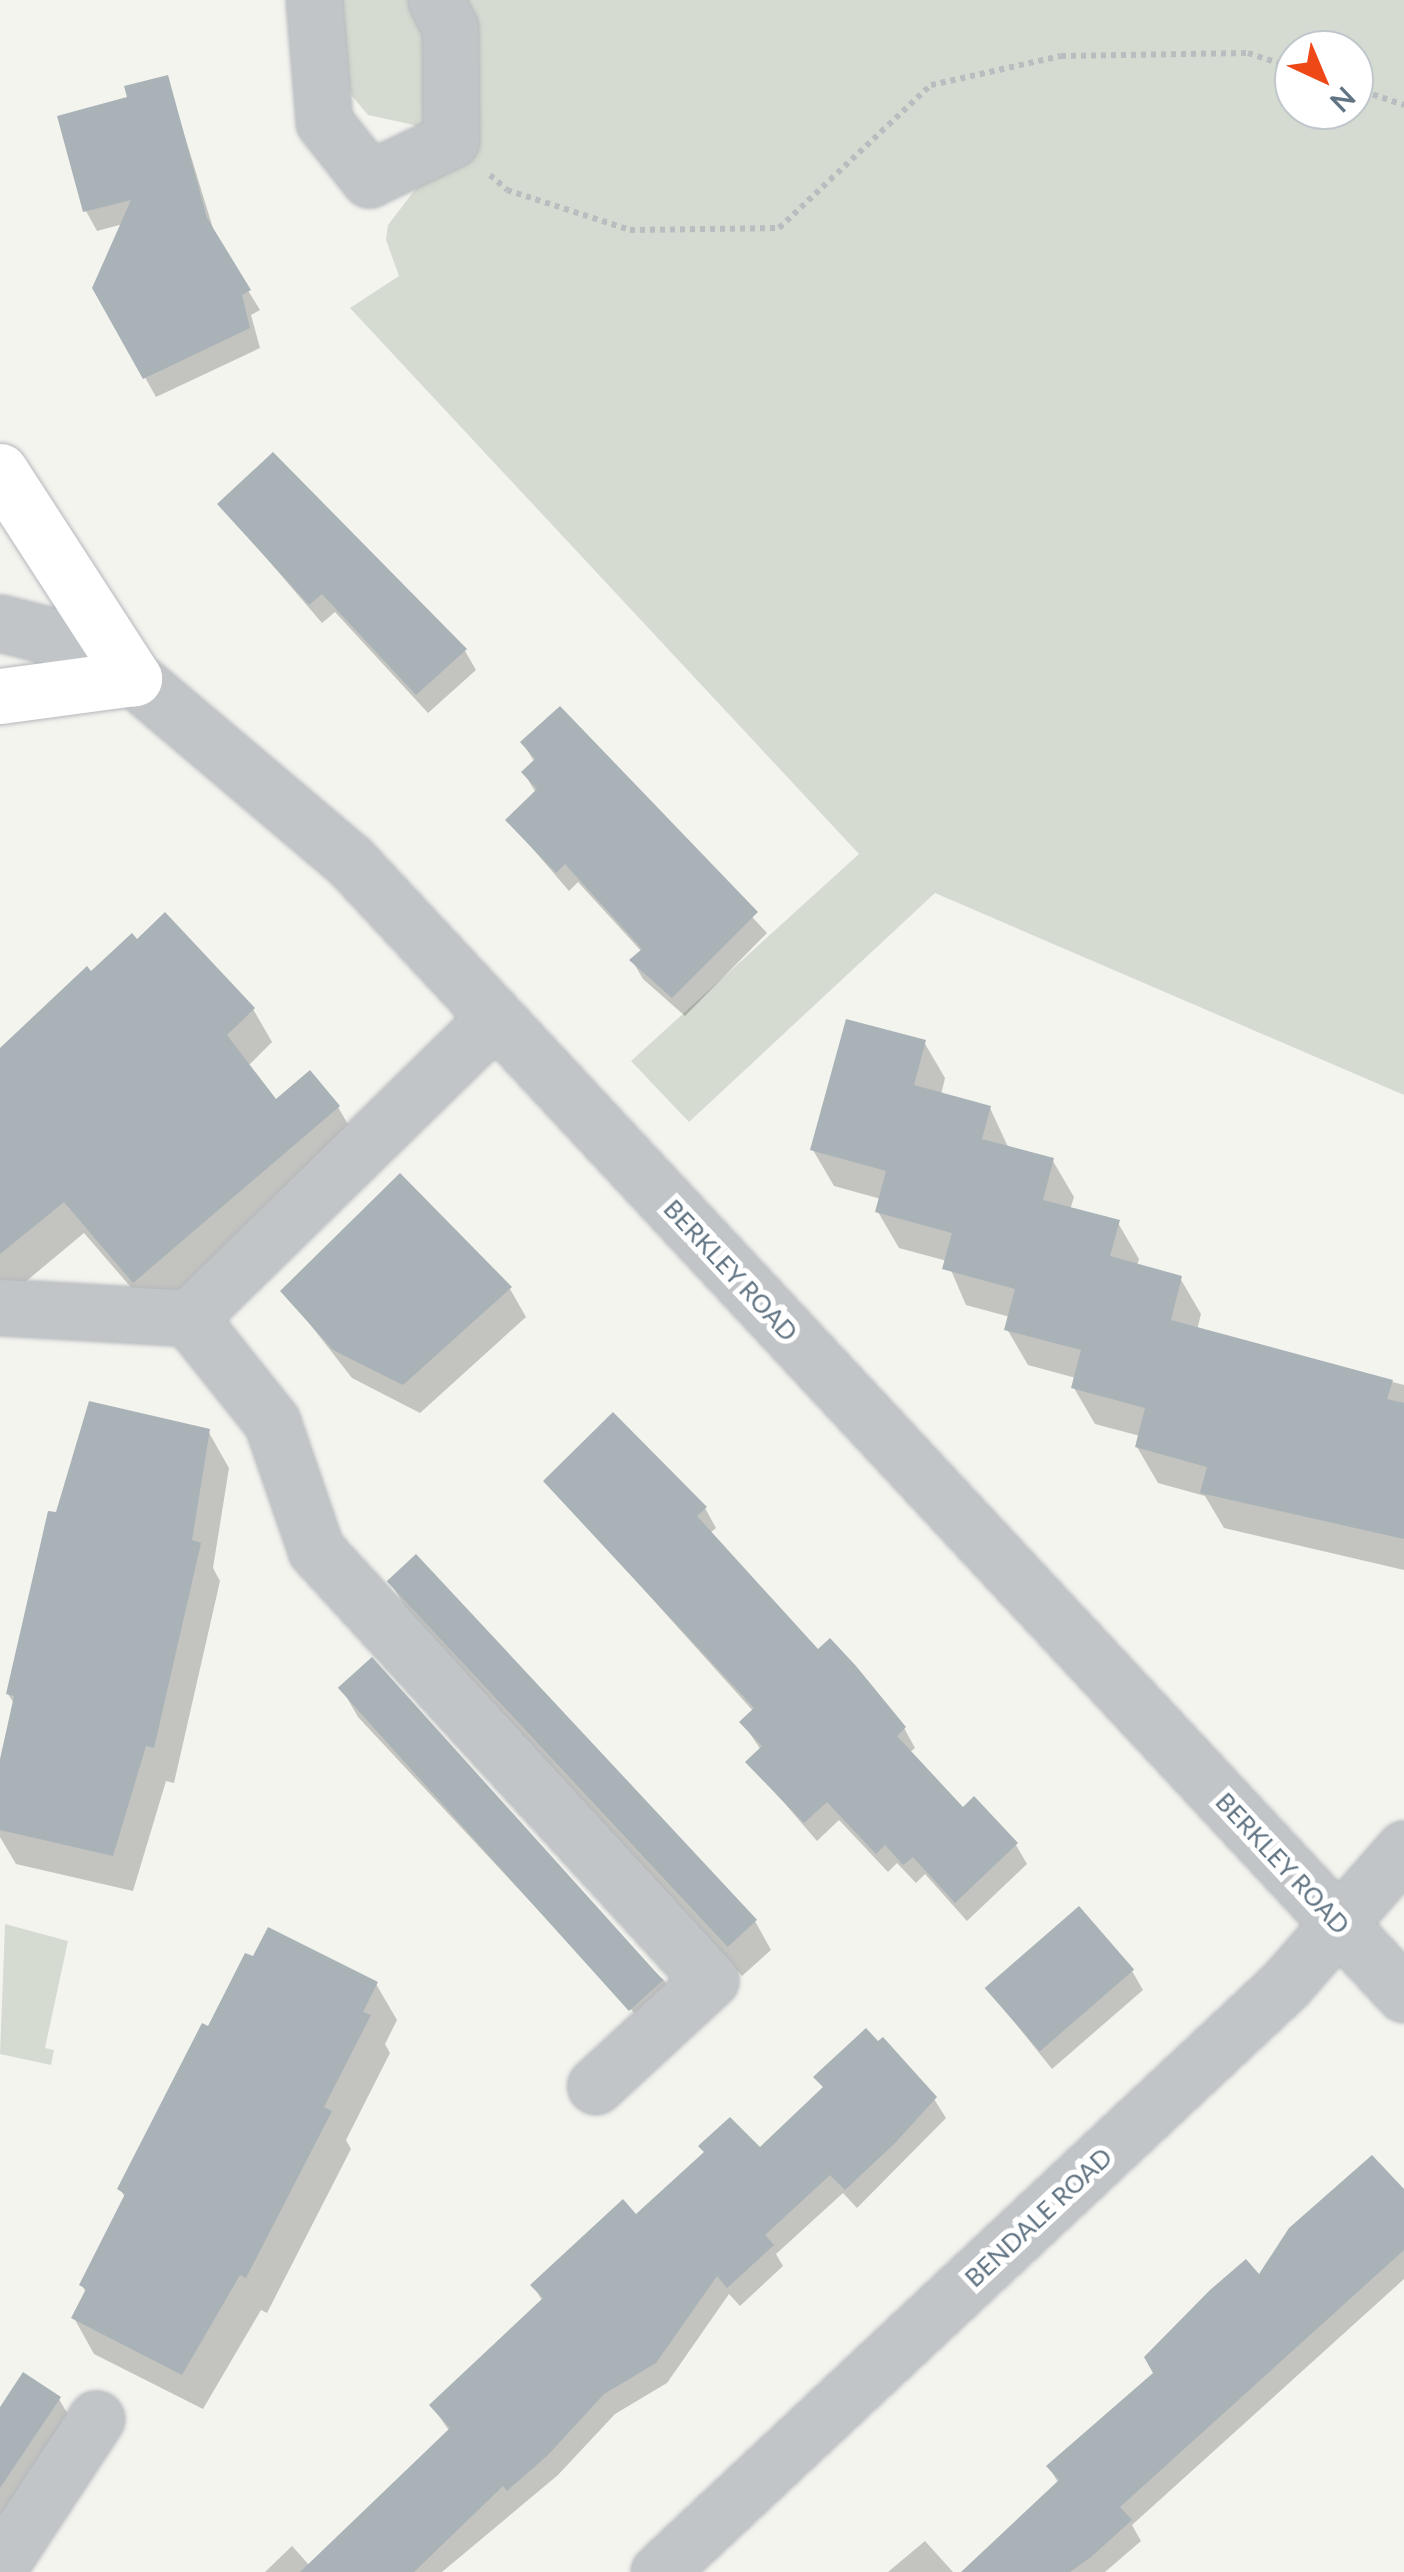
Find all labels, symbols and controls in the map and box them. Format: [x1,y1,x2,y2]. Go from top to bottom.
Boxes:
north arrow [1274,30,1374,130]
text: N [1324,80,1363,120]
street label: BERKLEY ROAD [658,1193,804,1347]
street label: BERKLEY ROAD [1210,1786,1356,1940]
street label: BENDALE ROAD [958,2141,1118,2293]

